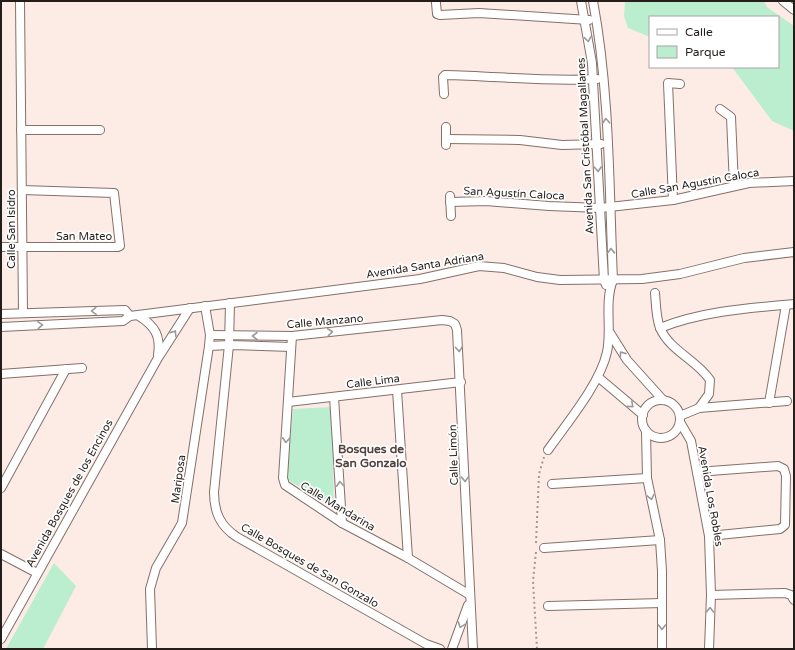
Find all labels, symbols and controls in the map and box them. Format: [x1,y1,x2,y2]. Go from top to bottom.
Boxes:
legend [649,16,779,68]
text: Calle [685,25,713,39]
one-way arrow [583,36,592,42]
text: Parque [685,45,726,59]
street label: Avenida San Cristóbal Magallanes [574,57,597,235]
one-way arrow [601,118,610,124]
one-way arrow [594,166,603,172]
street label: Calle San Agustín Caloca [630,166,760,201]
street label: San Agustín Caloca [463,184,565,203]
street label: Calle San Isidro [5,189,18,269]
street label: San Mateo [56,230,112,243]
one-way arrow [607,248,616,254]
street label: Avenida Santa Adriana [365,250,485,281]
one-way arrow [91,307,97,315]
street label: Calle Manzano [286,312,364,331]
one-way arrow [37,320,43,329]
one-way arrow [327,327,333,336]
one-way arrow [169,331,176,338]
one-way arrow [252,332,258,340]
one-way arrow [454,346,463,352]
one-way arrow [620,351,627,358]
street label: Calle Lima [346,372,401,391]
one-way arrow [626,400,634,407]
street label: Avenida Bosques de los Encinos [23,417,116,570]
street label: Calle Limón [446,424,461,486]
one-way arrow [281,437,290,443]
district label: Bosques de San Gonzalo [335,442,407,470]
street label: Avenida Los Robles [695,445,726,547]
street label: Mariposa [169,454,188,504]
one-way arrow [460,476,469,482]
street label: Calle Mandarina [298,479,377,534]
one-way arrow [335,481,344,487]
one-way arrow [647,494,655,501]
street label: Calle Bosques de San Gonzalo [238,520,381,611]
one-way arrow [706,607,714,613]
one-way arrow [457,621,466,628]
one-way arrow [658,624,666,630]

